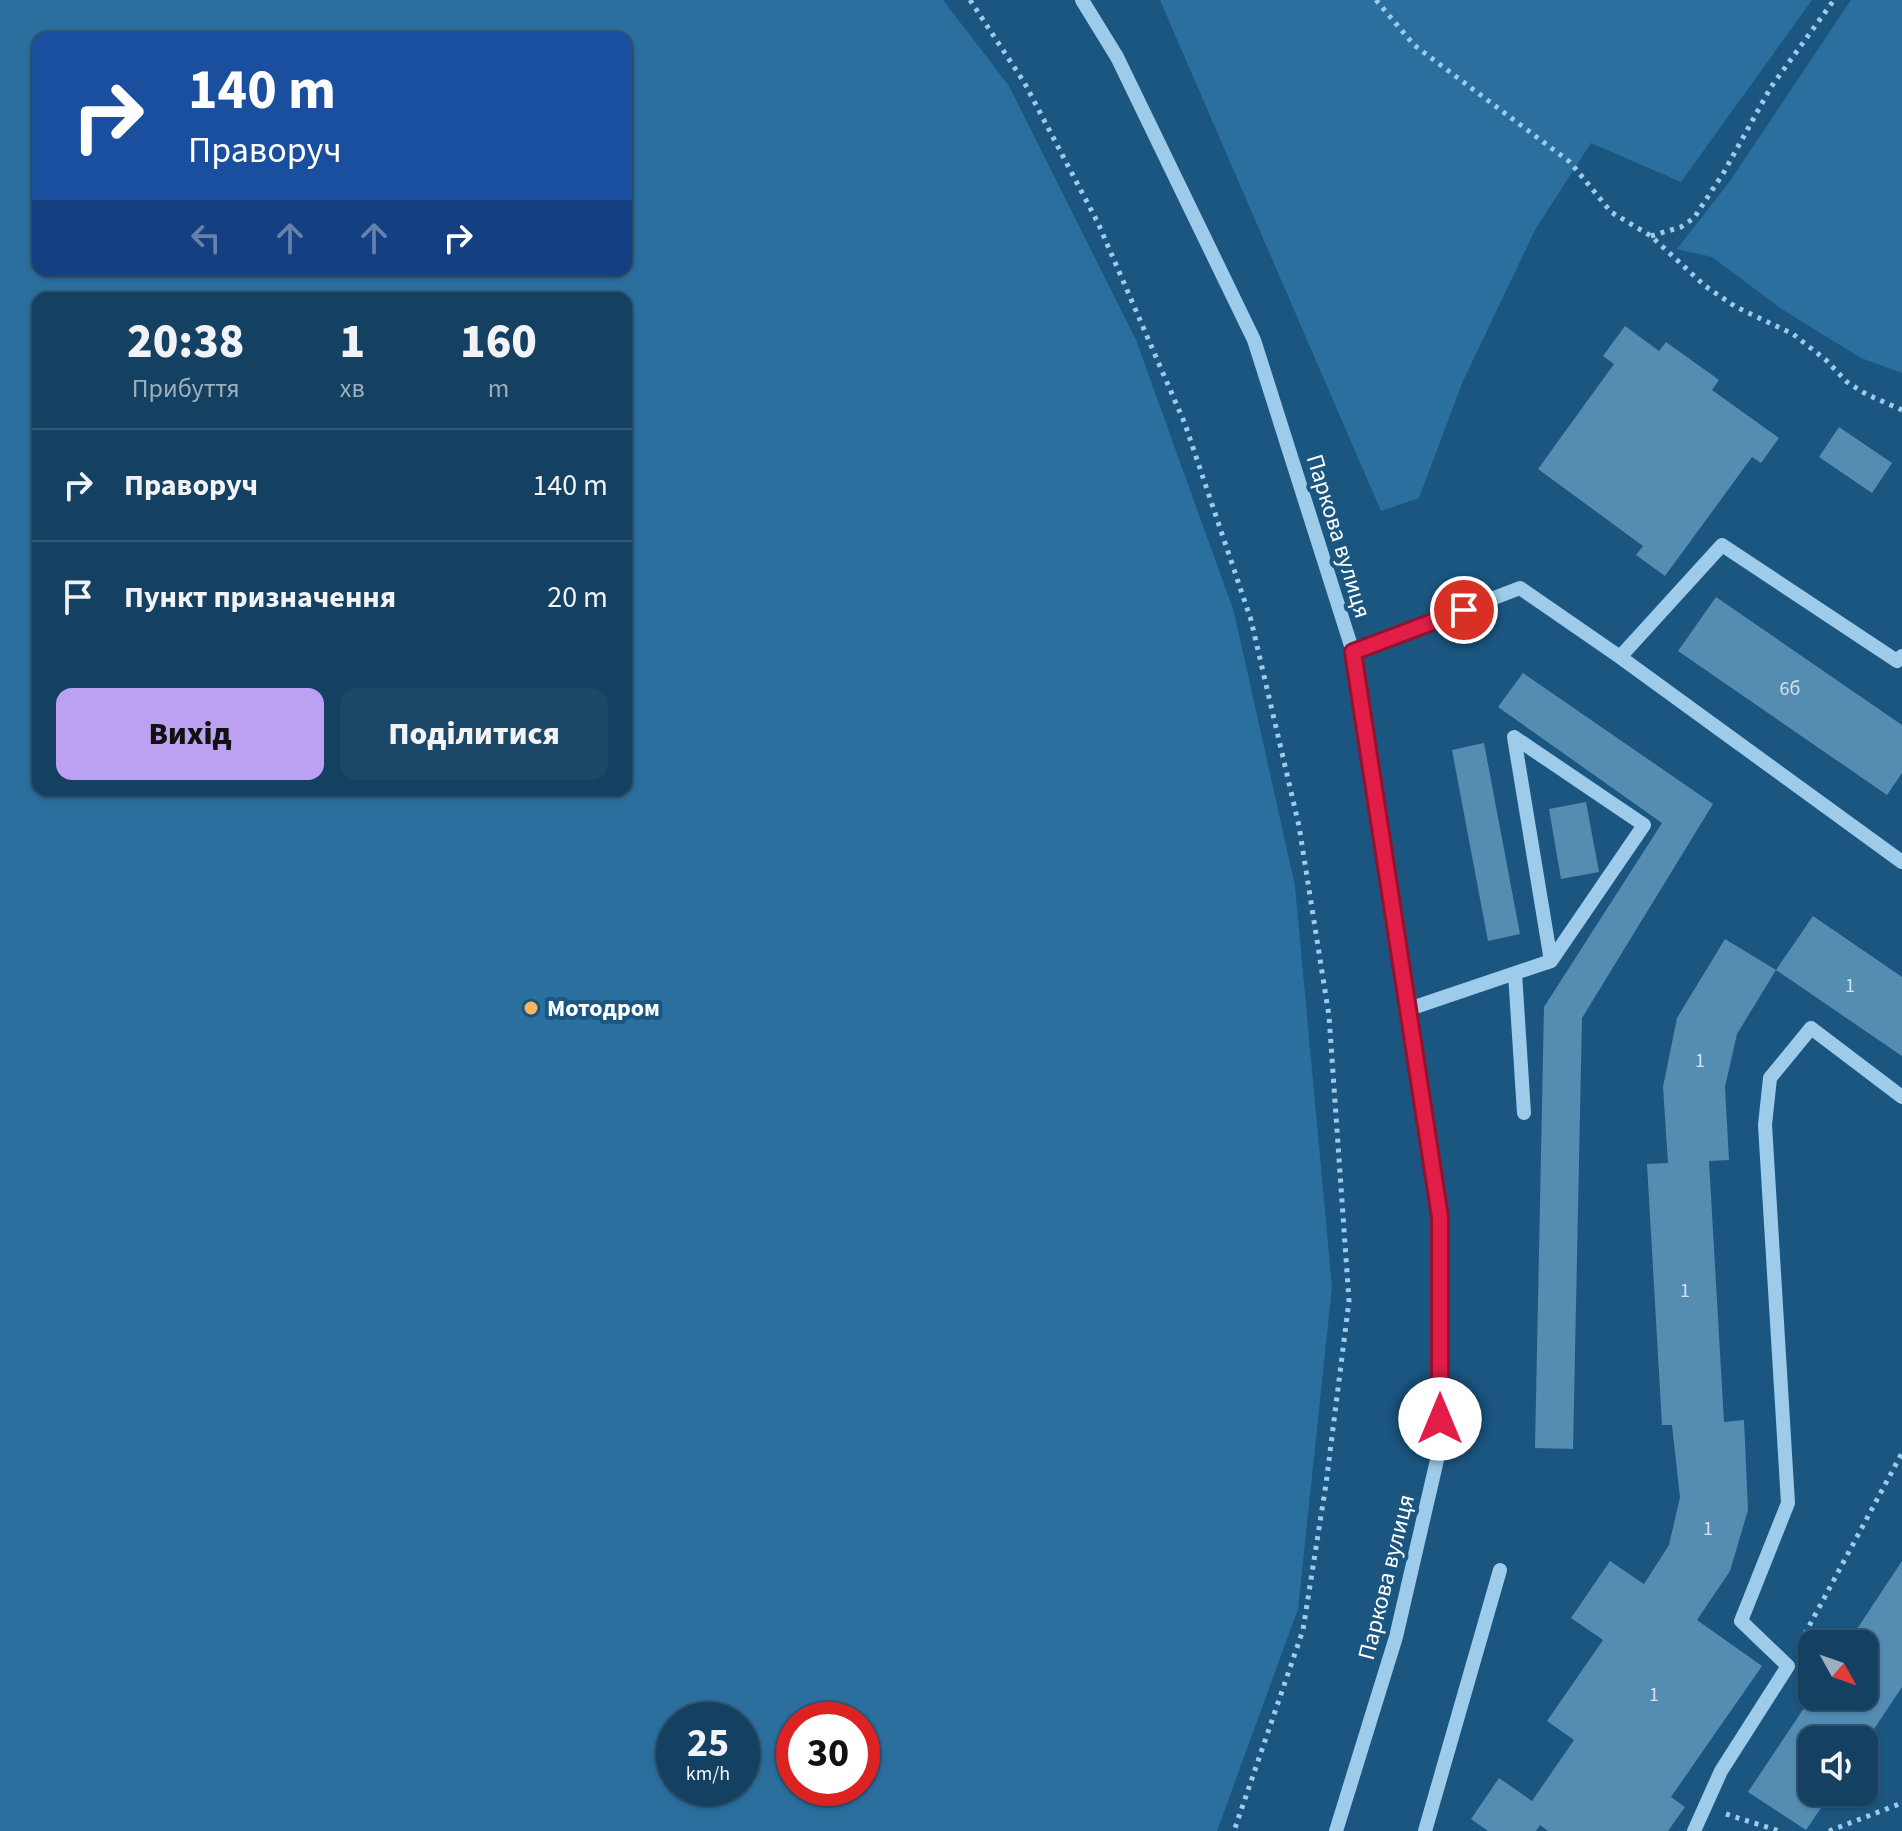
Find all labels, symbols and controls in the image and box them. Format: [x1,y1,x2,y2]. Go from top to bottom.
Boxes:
text: 140 m [188,51,336,130]
icon: right [56,64,160,168]
text: Праворуч [188,125,342,176]
icon: left [184,216,228,260]
icon: ahead [268,216,312,260]
icon: ahead [352,216,396,260]
icon: right [436,216,480,260]
text: 20:38 [127,308,244,376]
text: 1 [339,308,365,376]
text: 160 [460,308,537,376]
text: Прибуття [132,370,240,407]
text: хв [340,370,365,407]
text: m [488,370,509,407]
street label: Паркова вулиця [1297,450,1380,622]
icon: right [56,463,100,507]
text: Праворуч [124,464,258,507]
text: 140 m [532,464,608,507]
icon: arrive [56,575,100,619]
text: Пункт призначення [124,576,396,619]
text: 20 m [547,576,608,619]
pin [1430,576,1498,644]
icon: arrive [1442,588,1486,632]
house number: 6б [1780,675,1800,703]
button: Вихід [56,688,324,780]
button: Поділитися [340,688,608,780]
house number: 1 [1845,972,1855,1000]
place label: Мотодром [547,991,660,1026]
marker: Мотодром [522,999,540,1017]
house number: 1 [1695,1047,1705,1075]
house number: 1 [1680,1277,1690,1305]
position arrow [1398,1377,1482,1461]
street label: Паркова вулиця [1349,1491,1424,1664]
house number: 1 [1703,1515,1713,1543]
north arrow [1798,1630,1878,1710]
map controls [1798,1630,1878,1806]
house number: 1 [1649,1681,1659,1709]
speed limit sign: 30 [776,1702,880,1806]
text: 25 [687,1715,729,1772]
button: sound [1798,1726,1878,1806]
text: km/h [686,1760,730,1788]

